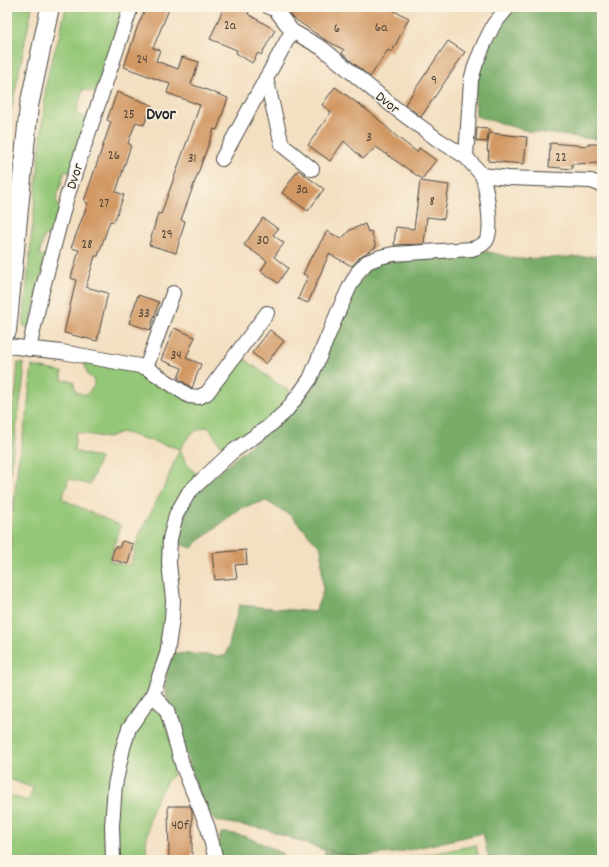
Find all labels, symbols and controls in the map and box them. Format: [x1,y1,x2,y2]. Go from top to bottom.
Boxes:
house number: 2a [224,17,237,36]
house number: 6a [375,19,388,38]
house number: 6 [334,20,340,39]
house number: 24 [136,51,148,70]
house number: 9 [431,72,437,91]
street label: Dvor [370,87,404,121]
district label: Dvor [146,104,177,128]
house number: 25 [123,106,135,125]
house number: 3 [366,129,372,148]
house number: 26 [108,147,120,166]
house number: 22 [555,149,567,168]
house number: 31 [188,150,196,169]
street label: Dvor [61,160,91,192]
house number: 3a [296,181,309,200]
house number: 8 [429,193,435,212]
house number: 27 [99,195,109,214]
house number: 29 [161,226,173,245]
house number: 30 [257,232,269,251]
house number: 28 [82,236,92,255]
house number: 33 [138,305,150,324]
house number: 34 [170,347,182,366]
house number: 40f [171,817,189,836]

